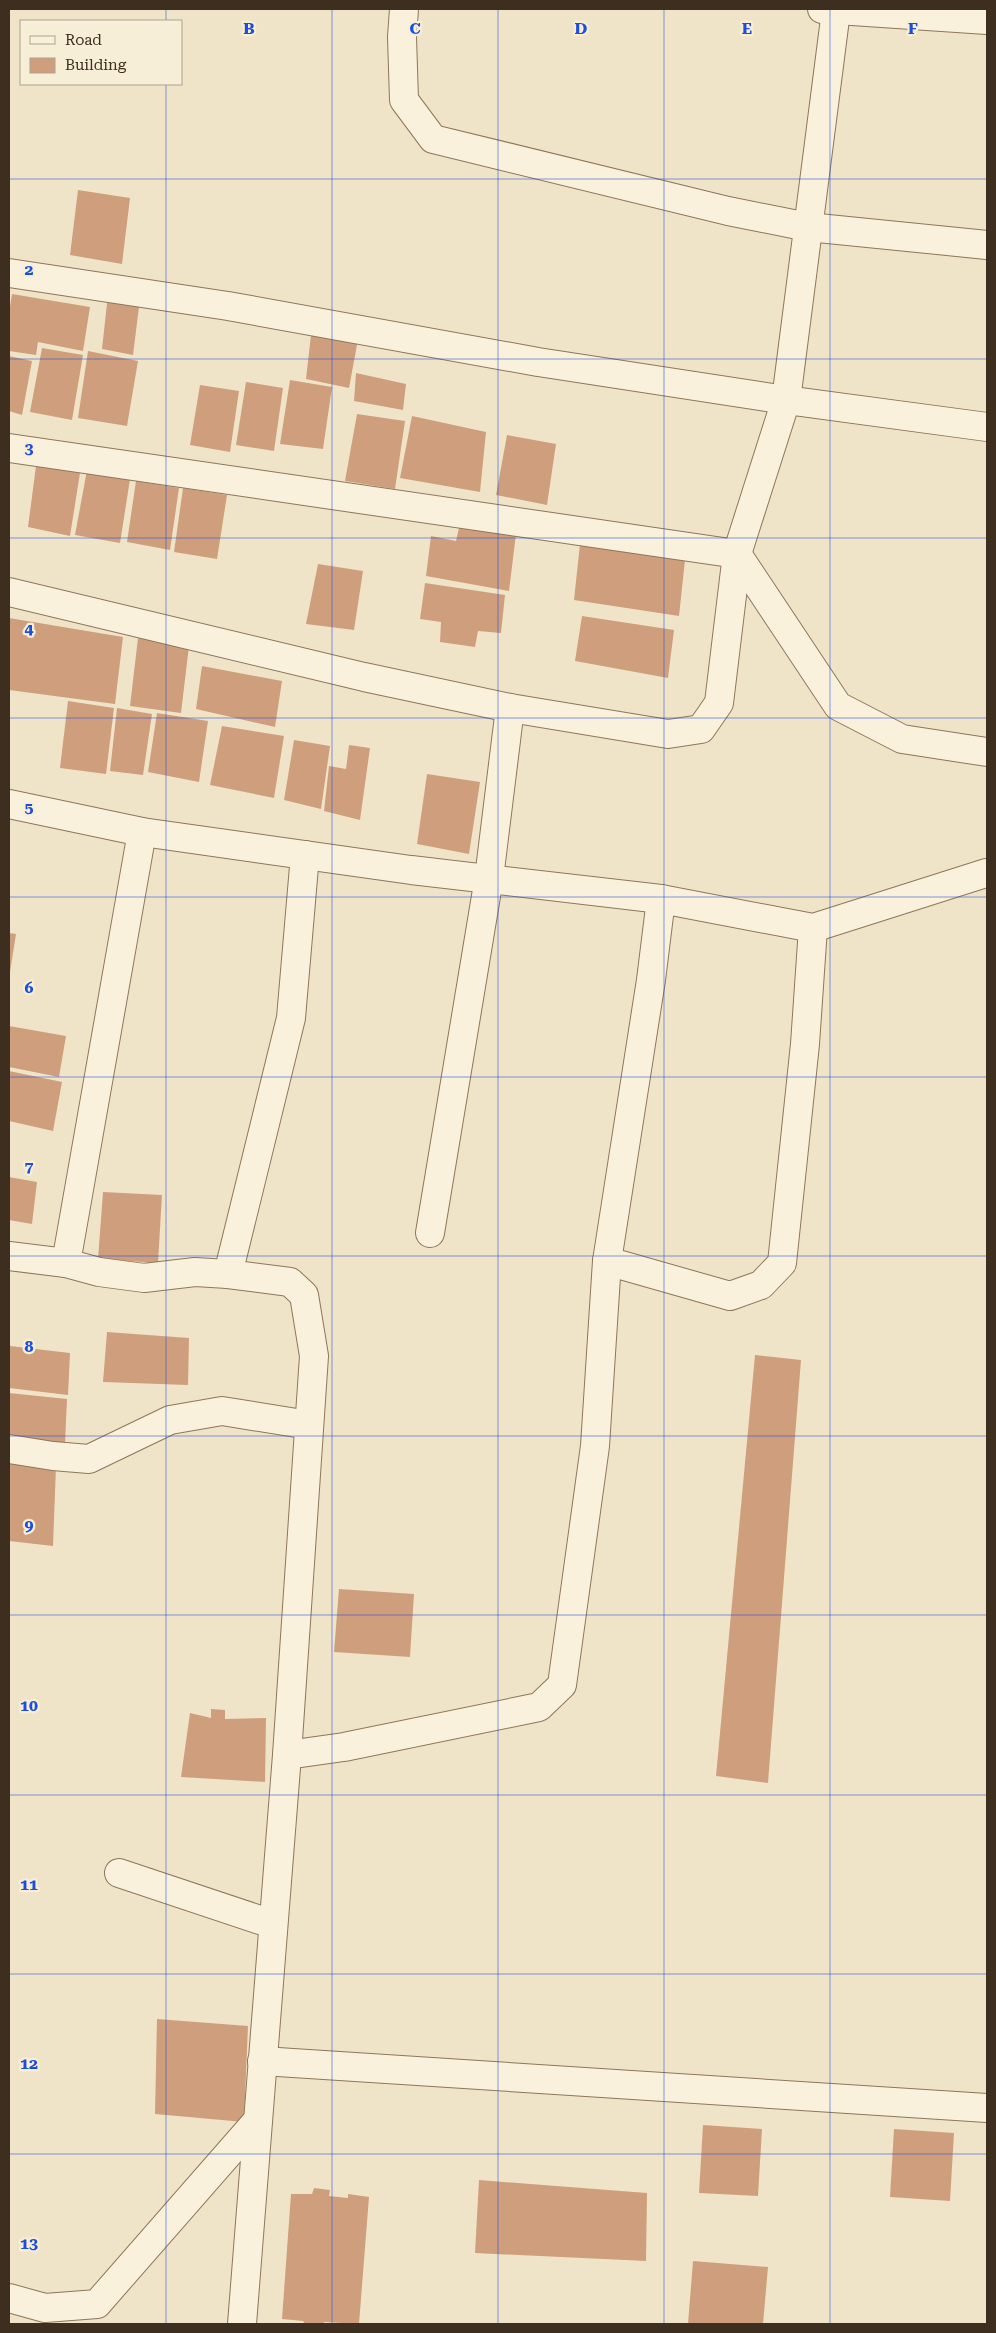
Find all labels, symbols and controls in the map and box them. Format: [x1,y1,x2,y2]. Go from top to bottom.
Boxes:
text: B [243,19,255,38]
text: C [409,19,421,38]
text: D [575,19,588,38]
text: E [742,19,752,38]
text: F [908,19,918,38]
legend [20,20,182,85]
text: Road [65,31,102,49]
text: Building [65,56,127,74]
text: 2 [25,260,34,279]
text: 3 [25,439,34,458]
text: 4 [25,619,34,638]
text: 5 [25,798,34,817]
text: 6 [25,978,34,997]
text: 7 [25,1157,34,1176]
text: 8 [25,1337,34,1356]
text: 9 [25,1516,34,1535]
text: 10 [20,1696,38,1715]
text: 11 [20,1875,38,1894]
text: 12 [20,2054,38,2073]
text: 13 [20,2234,38,2253]

